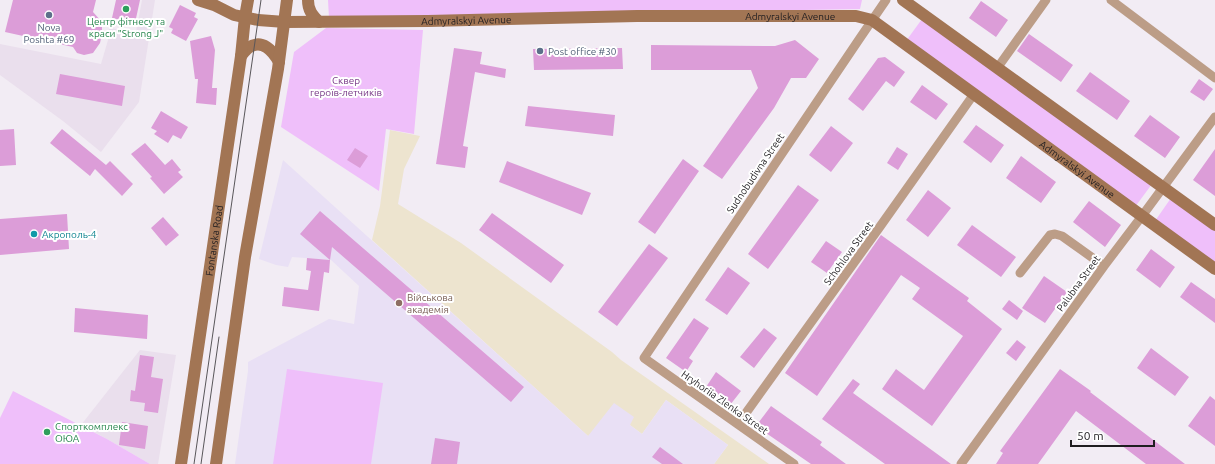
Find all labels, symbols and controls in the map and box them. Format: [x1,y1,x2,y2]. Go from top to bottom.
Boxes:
marker: Центр фітнесу та краси "Strong J" [121,4,131,14]
marker: Nova Poshta #69 [44,10,54,20]
street label: Admyralskyi Avenue [745,11,835,22]
street label: Admyralskyi Avenue [421,14,511,27]
place label: Центр фітнесу та краси "Strong J" [87,16,165,39]
place label: Nova Poshta #69 [24,22,74,45]
marker: Post office #30 [535,46,545,56]
place label: Post office #30 [548,46,617,57]
park label: Сквер героїв-летчиків [310,75,382,98]
street label: Sudnobudivna Street [725,131,786,215]
street label: Admyralskyi Avenue [1037,139,1117,200]
street label: Fontanska Road [204,204,225,277]
street label: Schohlova Street [822,219,875,287]
marker: Акрополь-4 [29,229,39,239]
place label: Акрополь-4 [42,229,97,240]
street label: Palubna Street [1054,253,1102,313]
place label: Військова академія [407,292,453,315]
marker: Військова академія [394,298,404,308]
street label: Hryhoriia Zlenka Street [679,368,770,437]
place label: Спорткомплекс ОЮА [55,421,128,444]
scale bar [1071,422,1154,448]
marker: Спорткомплекс ОЮА [42,427,52,437]
text: 50 m [1077,429,1104,442]

